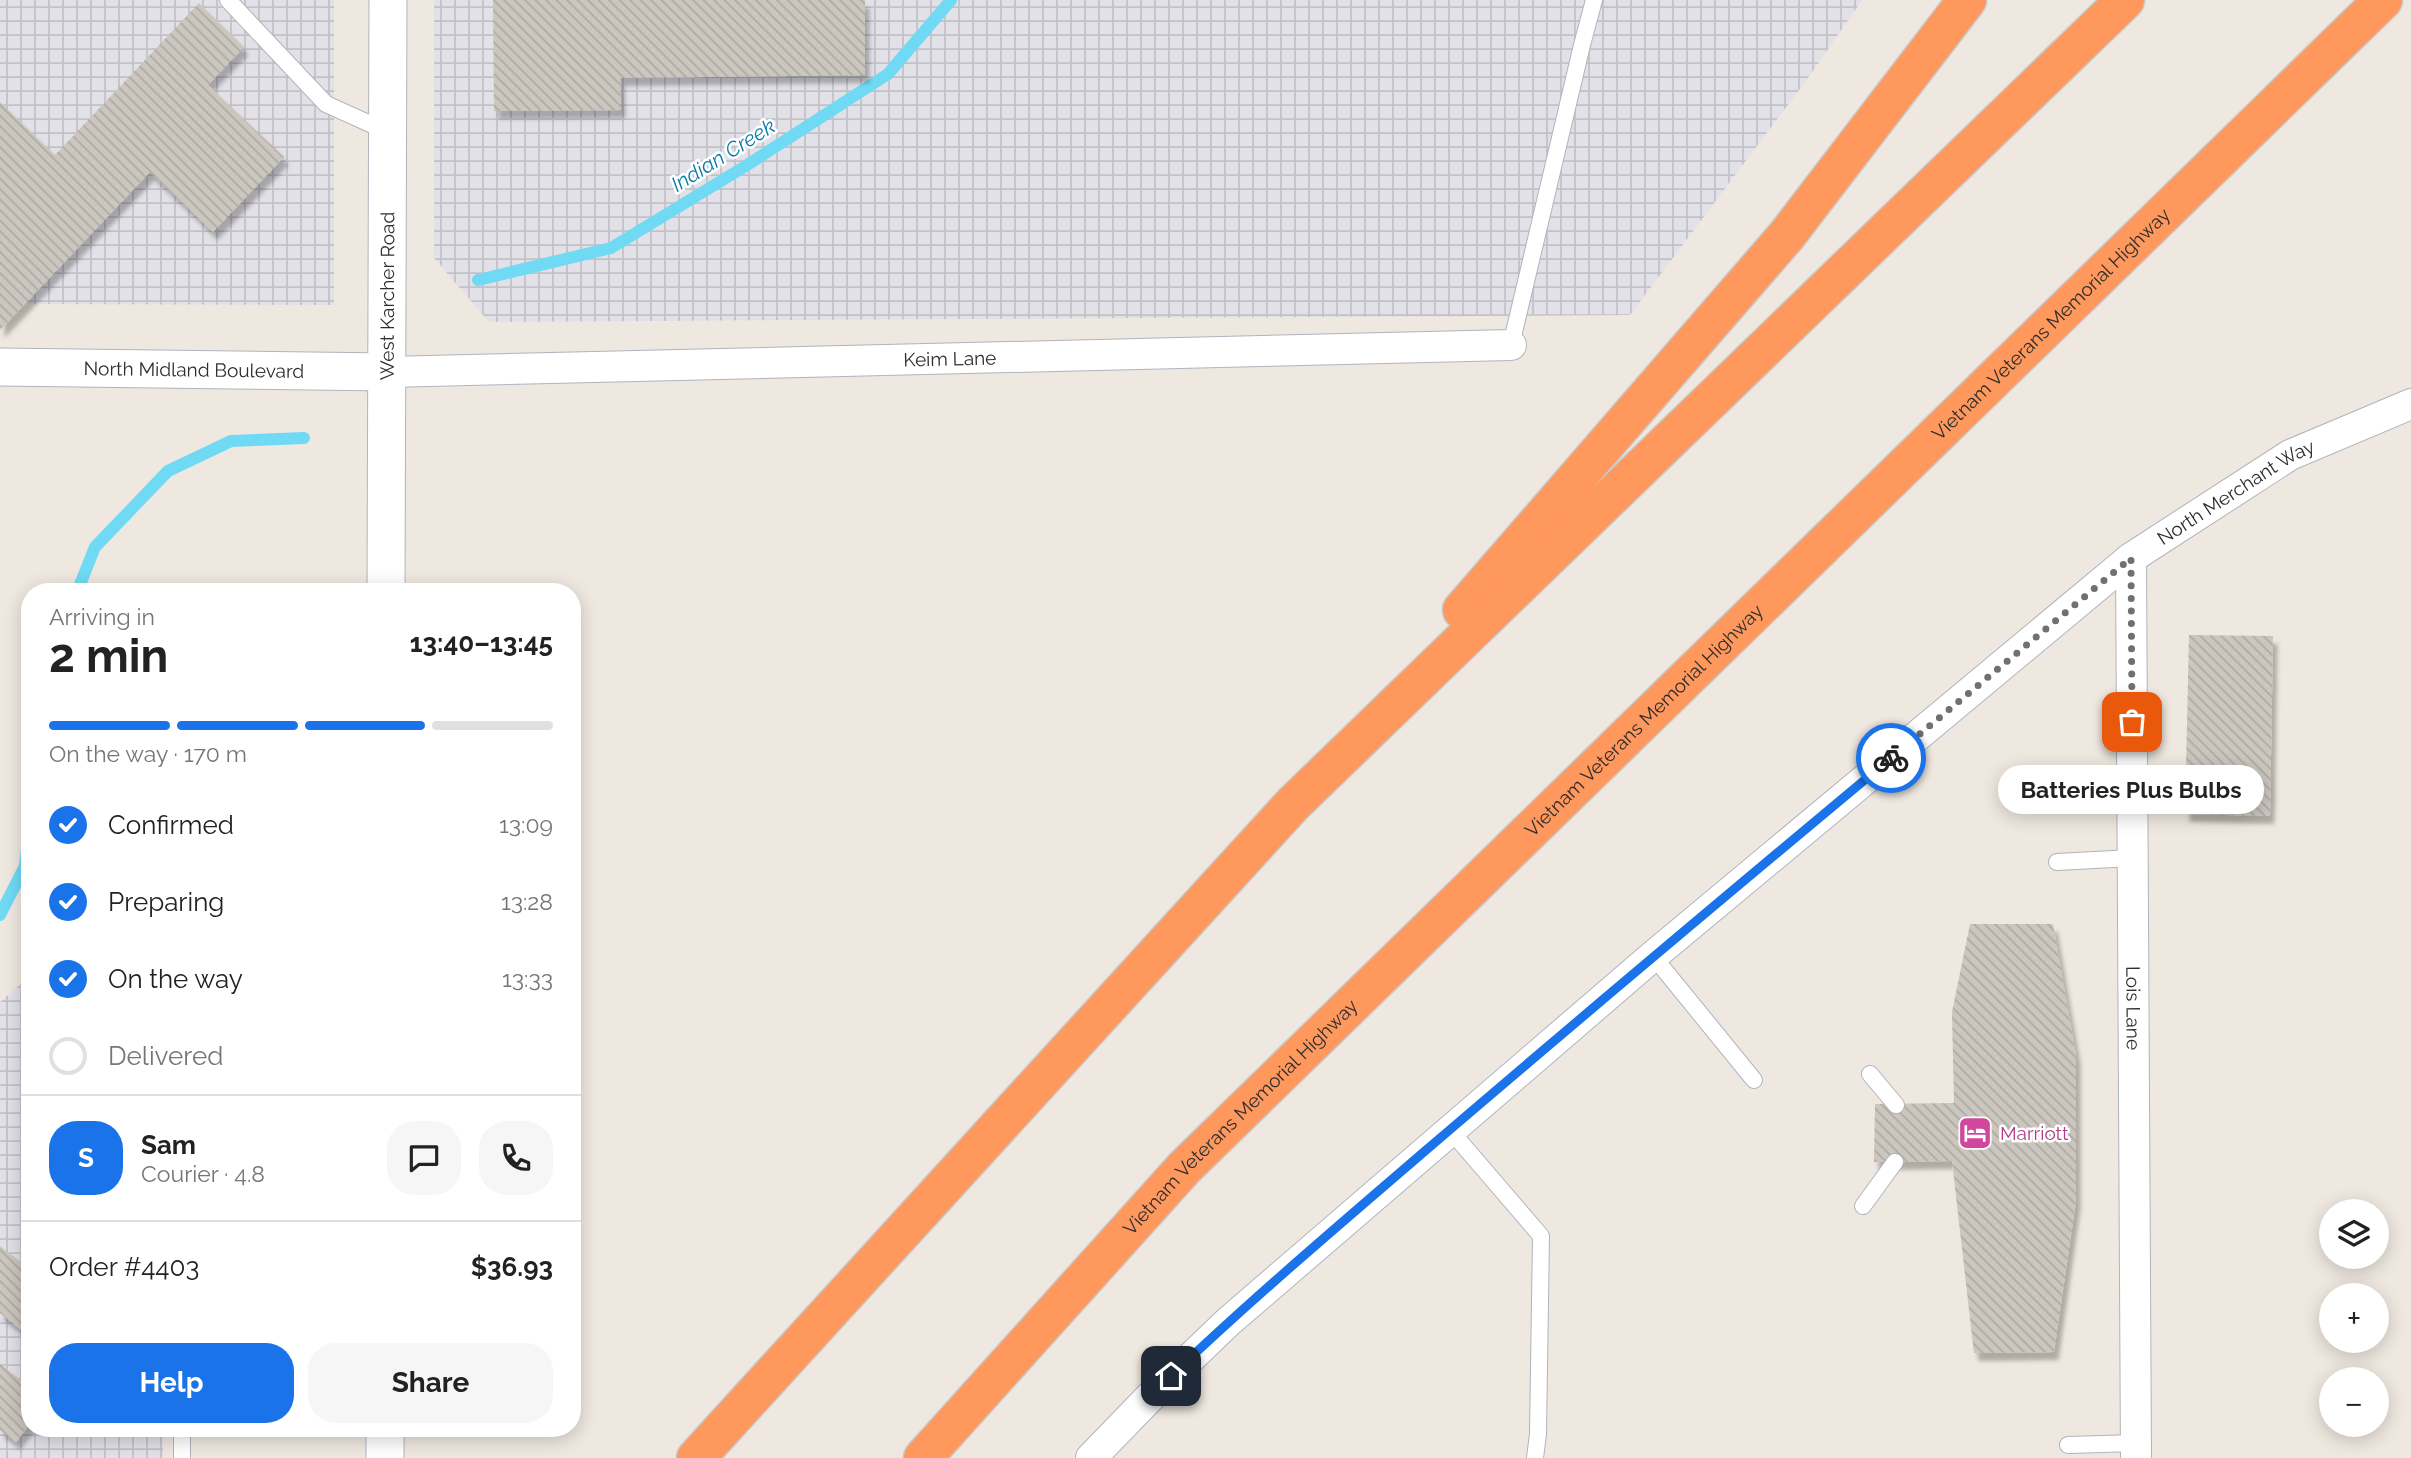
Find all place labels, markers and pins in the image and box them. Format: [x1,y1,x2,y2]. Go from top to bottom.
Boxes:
pin [2102,692,2162,752]
callout: Batteries Plus Bulbs [1999,764,2265,813]
hotel icon: Marriott [1956,1114,1994,1152]
place label: Marriott [2000,1122,2069,1144]
pin [1141,1346,1201,1406]

